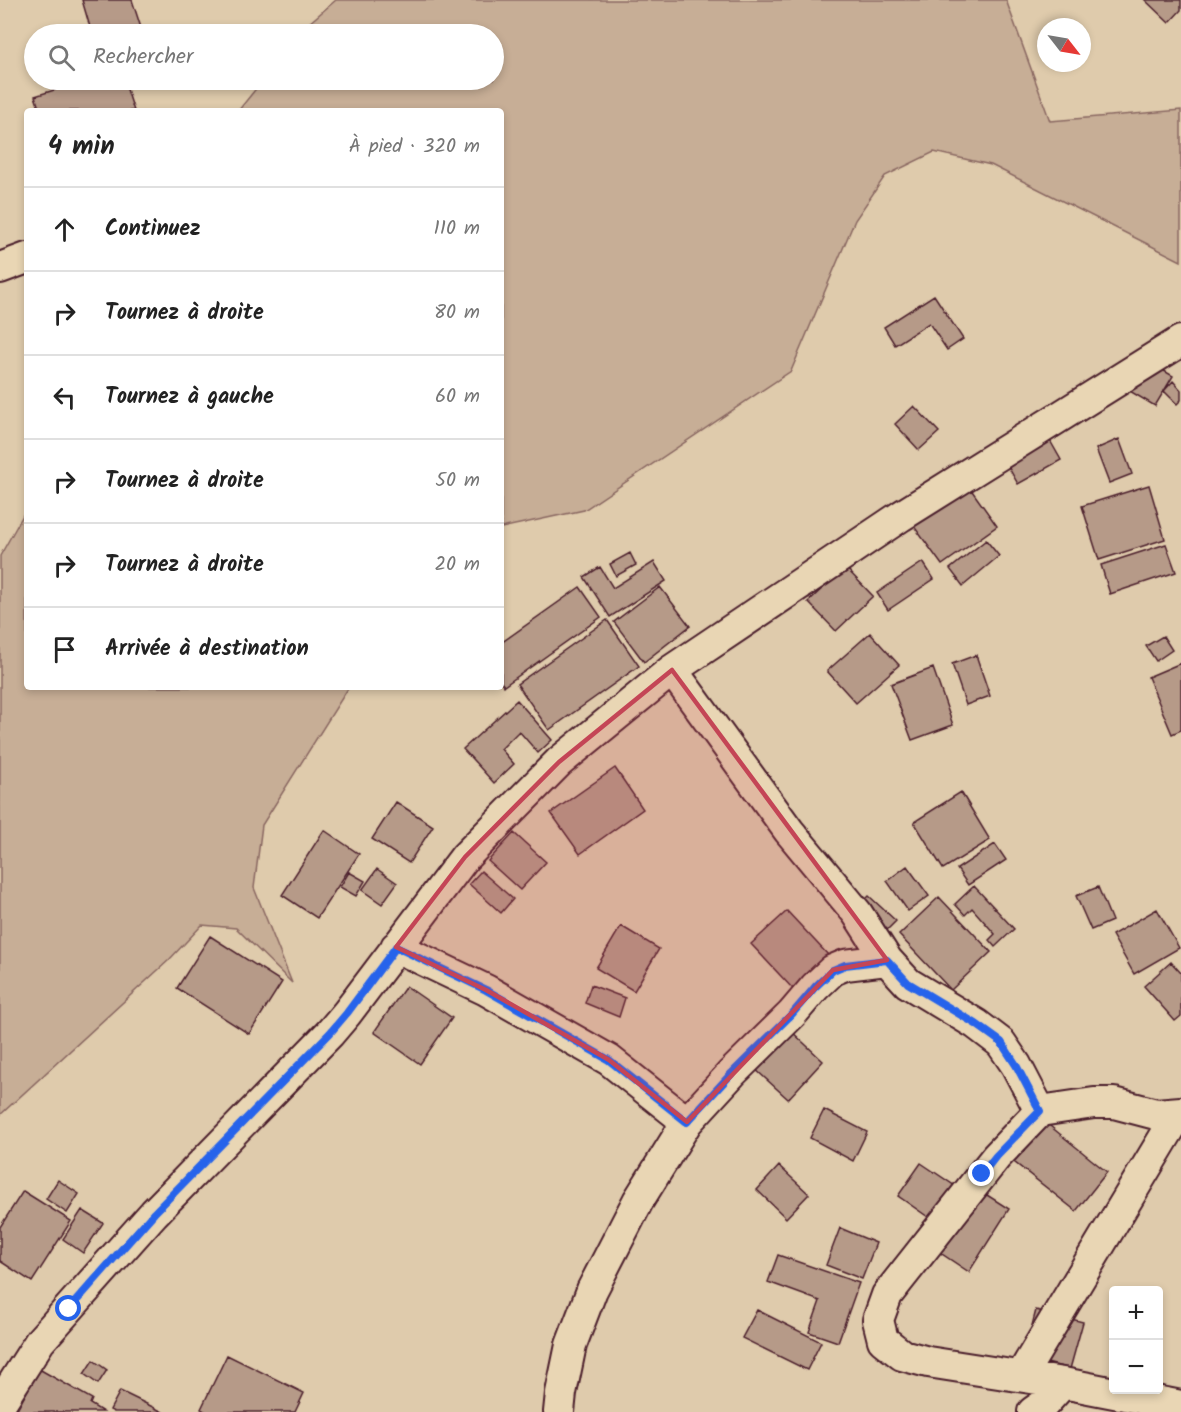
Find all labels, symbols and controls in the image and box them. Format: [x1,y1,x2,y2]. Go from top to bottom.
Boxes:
north arrow [1037,18,1091,72]
search box [24,24,504,90]
text: Rechercher [93,40,193,75]
icon: search [45,41,78,74]
text: 4 min [48,126,115,168]
text: À pied · 320 m [349,131,480,163]
text: Continuez [105,212,201,247]
icon: ahead [48,213,81,246]
text: 110 m [434,213,480,245]
text: Tournez à droite [105,296,264,331]
icon: right [48,297,81,330]
text: 80 m [434,297,480,329]
text: Tournez à gauche [105,380,274,415]
icon: left [48,381,81,414]
text: 60 m [435,381,480,413]
text: Tournez à droite [105,464,264,499]
icon: right [48,465,81,498]
text: 50 m [435,465,480,497]
text: Tournez à droite [105,548,264,583]
icon: right [48,549,81,582]
text: 20 m [434,549,480,581]
text: Arrivée à destination [105,632,309,667]
icon: arrive [48,633,81,666]
route end [968,1160,994,1186]
map controls [1109,1286,1163,1394]
button: + [1109,1286,1163,1340]
route start [55,1295,81,1321]
button: − [1109,1340,1163,1394]

